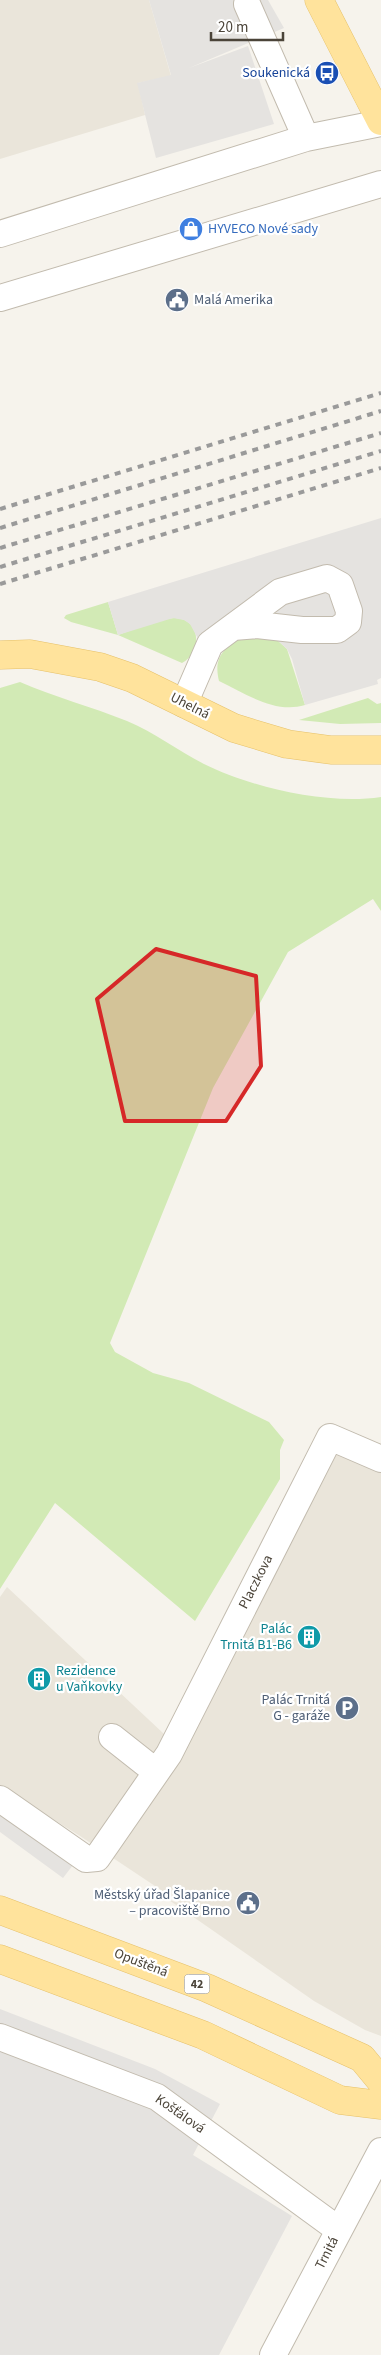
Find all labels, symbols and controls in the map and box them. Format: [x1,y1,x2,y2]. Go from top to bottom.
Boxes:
scale bar [211,10,284,42]
text: 20 m [218,17,248,38]
bus stop icon: Soukenická [314,60,340,86]
place label: Soukenická [242,63,310,83]
shop icon: HYVECO Nové sady [178,216,204,242]
place label: HYVECO Nové sady [208,219,319,239]
public building icon: Malá Amerika [164,287,190,313]
place label: Malá Amerika [194,290,273,310]
street label: Uhelná [167,688,213,724]
street label: Placzkova [234,1551,278,1613]
place label: Palác Trnitá B1-B6 [220,1619,293,1655]
building icon: Palác Trnitá B1-B6 [296,1624,322,1650]
place label: Rezidence u Vaňkovky [56,1661,123,1697]
building icon: Rezidence u Vaňkovky [26,1666,52,1692]
place label: Palác Trnitá G - garáže [262,1690,330,1726]
parking icon: Palác Trnitá G - garáže [334,1695,360,1721]
place label: Městský úřad Šlapanice – pracoviště Brno [94,1885,230,1921]
public building icon: Městský úřad Šlapanice – pracoviště Brno [235,1890,261,1916]
street label: Opuštěná [111,1944,171,1982]
road number: 42 [184,1975,210,1994]
street label: Košťálová [151,2089,209,2139]
street label: Trnitá [310,2233,344,2273]

